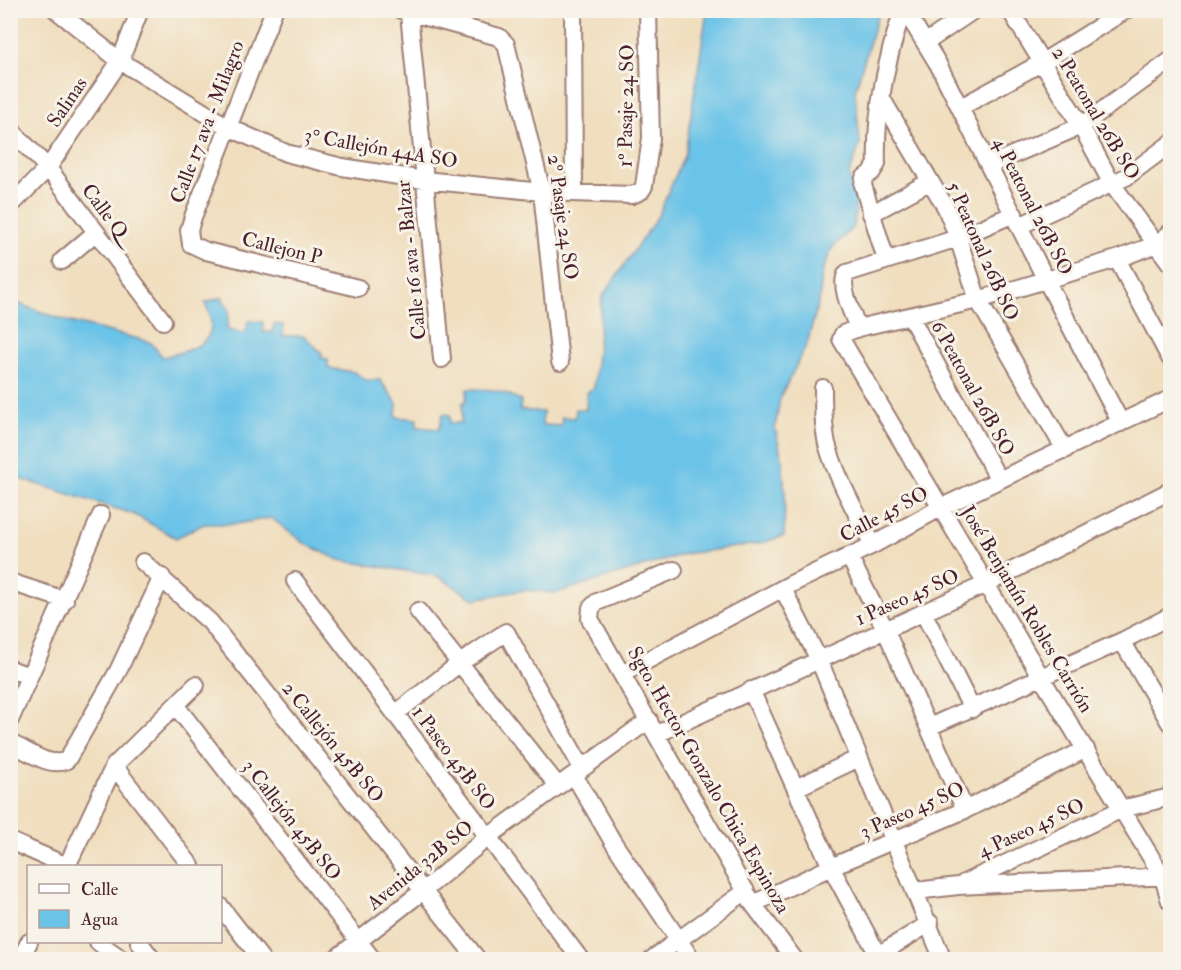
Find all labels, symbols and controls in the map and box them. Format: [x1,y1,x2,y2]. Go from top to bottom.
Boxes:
street label: Calle 17 ava - Milagro [164,37,250,207]
street label: 2 Peatonal 26B SO [1046,42,1146,184]
street label: 1º Pasaje 24 SO [612,44,640,168]
street label: Salinas [41,72,93,132]
street label: 3° Callejón 44A SO [303,122,459,174]
street label: 4 Peatonal 26B SO [987,133,1079,279]
street label: 2º Pasaje 24 SO [542,153,584,281]
street label: Calle 16 ava - Balzar [390,178,432,341]
street label: 5 Peatonal 26B SO [941,178,1025,324]
street label: Calle Q [76,179,142,254]
street label: Callejon P [239,226,325,270]
street label: 6 Peatonal 26B SO [925,316,1021,460]
street label: Calle 45 SO [835,480,933,548]
street label: José Benjamín Robles Carrión [955,500,1099,717]
street label: 1 Paseo 45 SO [851,563,963,631]
street label: Sgto. Hector Gonzalo Chica Espinoza [621,642,796,919]
street label: 2 Callejón 45B SO [276,676,390,808]
street label: 1 Paseo 45B SO [407,701,501,815]
street label: 3 Callejón 45B SO [237,755,347,885]
street label: 3 Paseo 45 SO [856,776,968,844]
street label: 4 Paseo 45 SO [974,792,1088,864]
street label: Avenida 32B SO [361,815,478,916]
legend [27,865,222,943]
text: Calle [81,878,119,901]
text: Agua [80,908,119,931]

